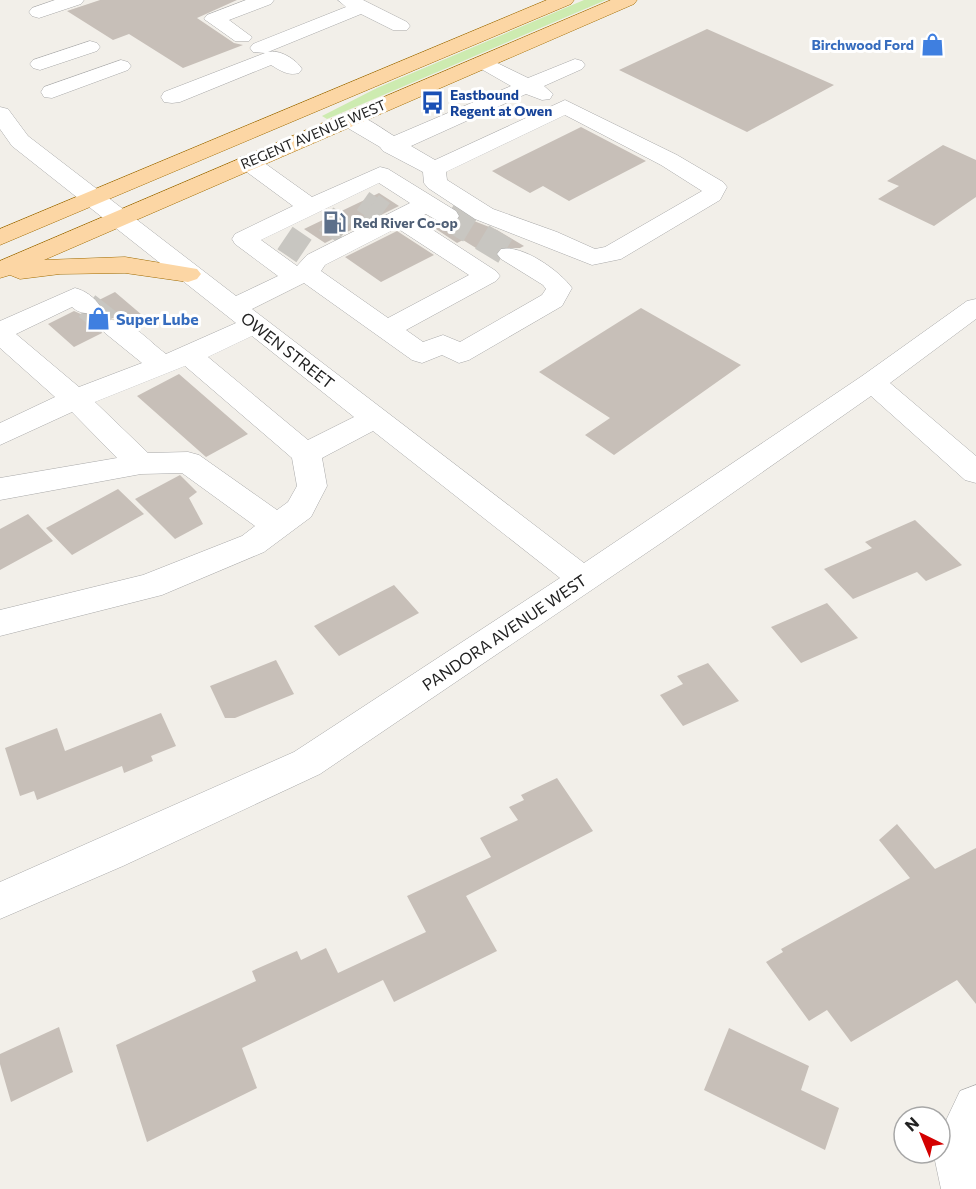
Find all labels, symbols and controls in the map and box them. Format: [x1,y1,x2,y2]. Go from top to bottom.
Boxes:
shop icon: Birchwood Ford [919,31,945,57]
place label: Birchwood Ford [812,36,914,53]
place label: Eastbound Regent at Owen [450,86,552,119]
bus stop icon: Eastbound Regent at Owen [419,89,445,115]
street label: REGENT AVENUE WEST [238,96,388,172]
fuel station icon: Red River Co-op [322,209,348,235]
place label: Red River Co-op [353,214,458,231]
shop icon: Super Lube [85,305,111,331]
street label: OWEN STREET [238,308,338,392]
place label: Super Lube [116,309,199,328]
street label: PANDORA AVENUE WEST [418,570,590,694]
north arrow [892,1105,952,1165]
text: N [901,1113,922,1135]

